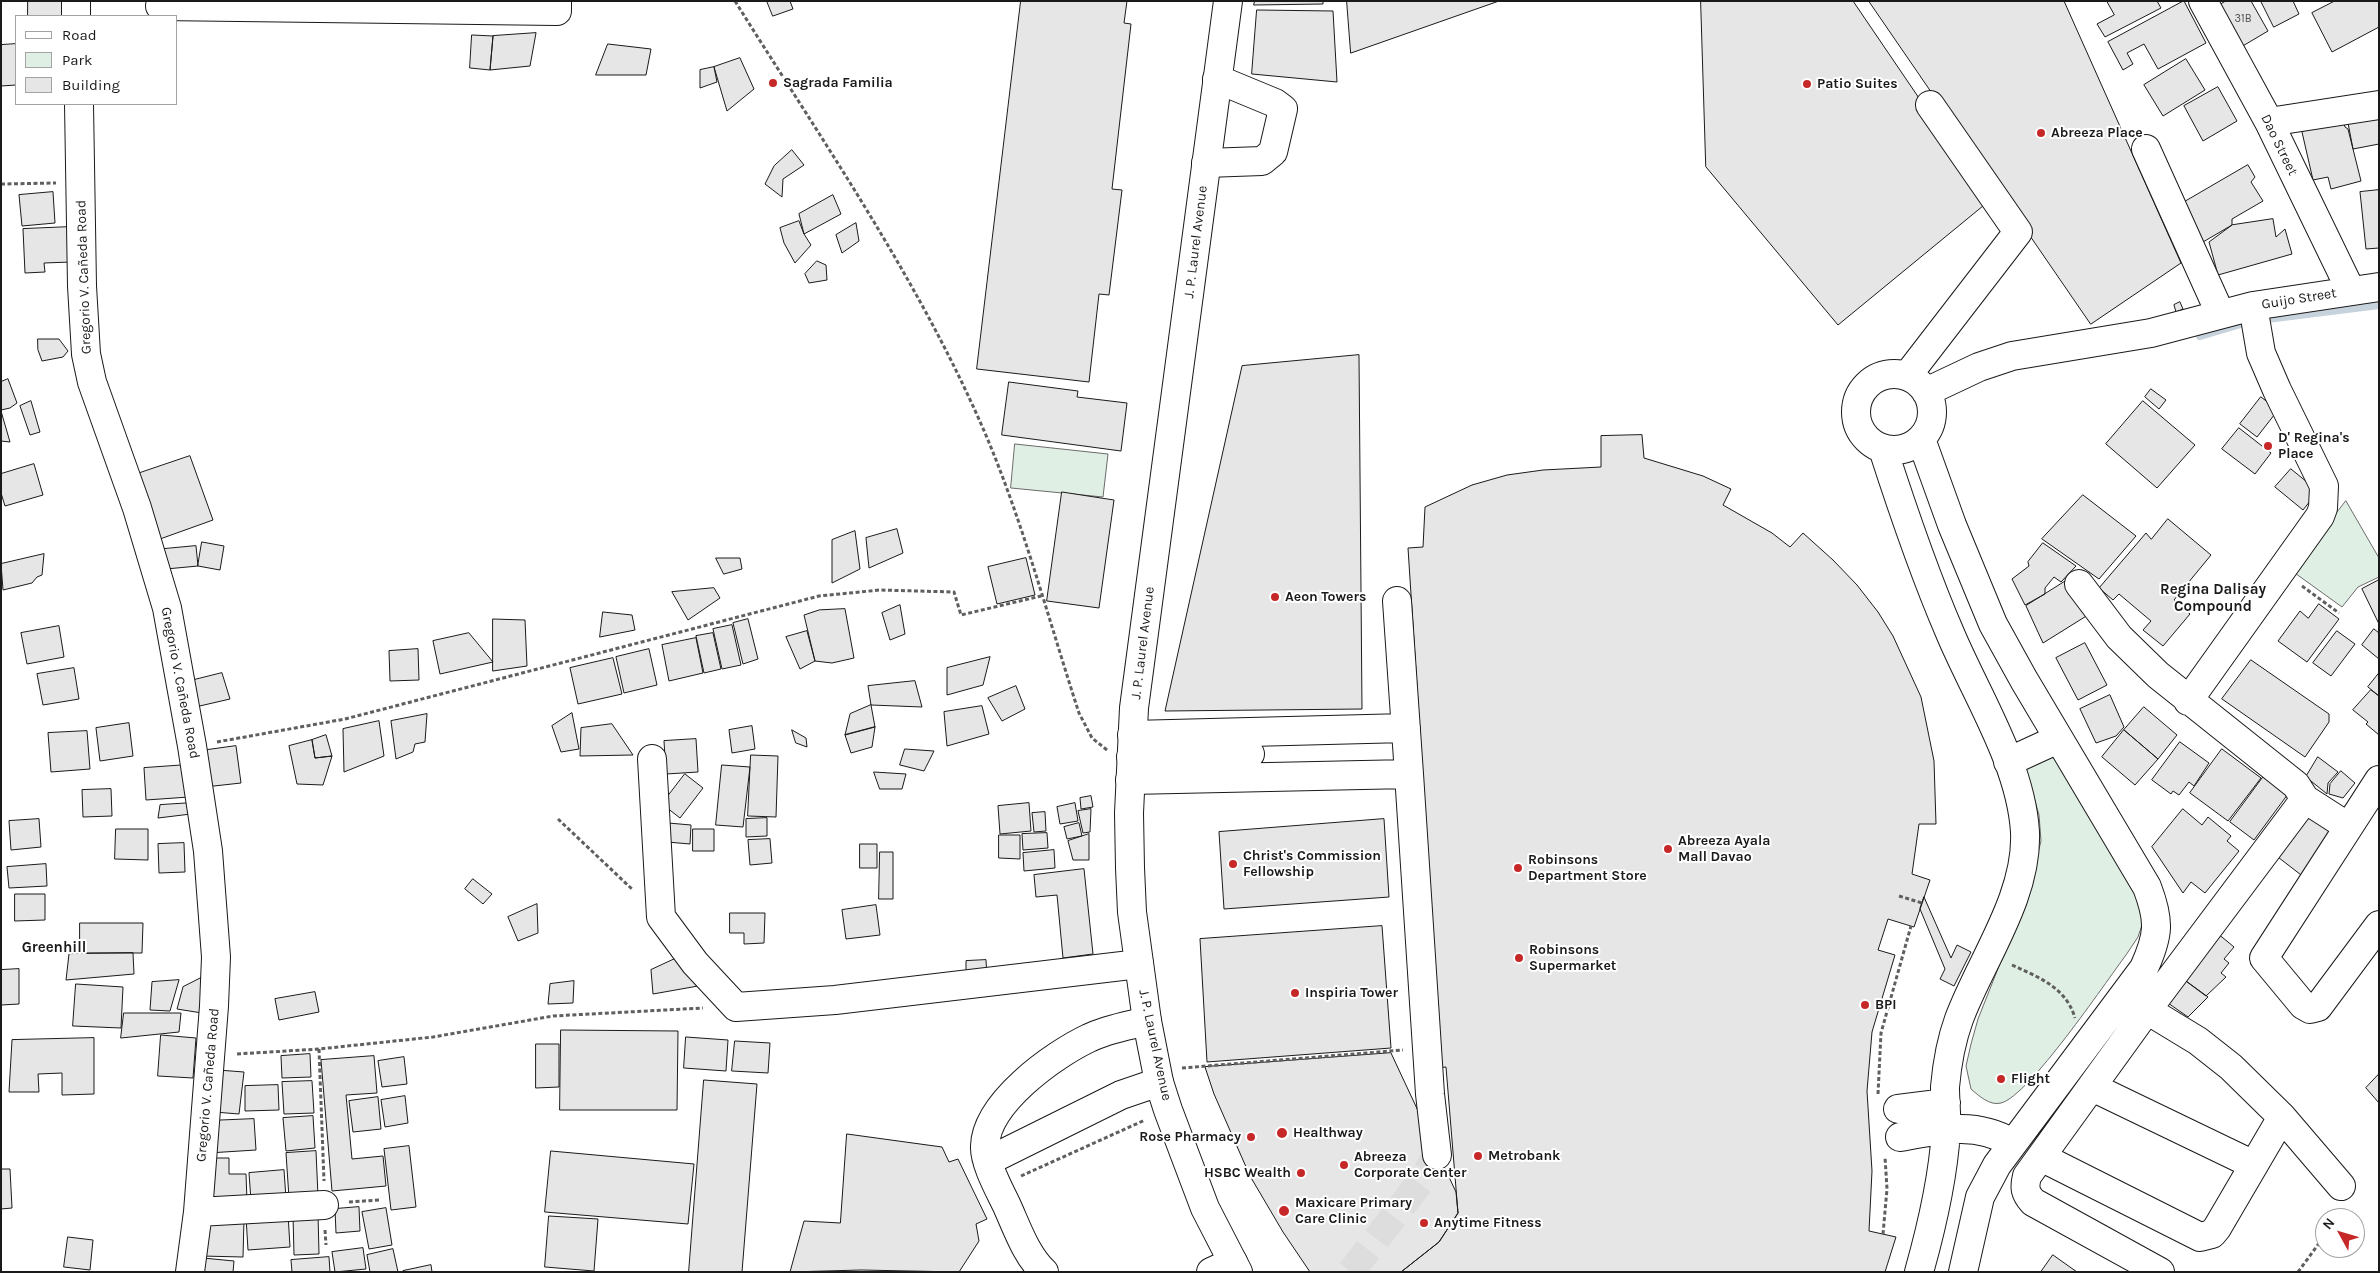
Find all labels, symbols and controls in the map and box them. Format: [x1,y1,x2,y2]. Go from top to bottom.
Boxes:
house number: 31B [2235,12,2251,26]
legend [15,15,178,105]
text: Road [62,26,97,44]
text: Park [62,51,92,69]
place label: Sagrada Familia [783,75,893,91]
text: Building [62,76,120,94]
place label: Patio Suites [1817,76,1898,92]
marker: Sagrada Familia [767,77,779,89]
marker: Patio Suites [1801,78,1813,90]
street label: Dao Street [2257,111,2301,179]
place label: Abreeza Place [2051,125,2143,141]
marker: Abreeza Place [2035,127,2047,139]
street label: J. P. Laurel Avenue [1181,185,1211,299]
street label: Gregorio V. Cañeda Road [73,200,95,354]
street label: Guijo Street [2260,285,2338,313]
place label: D' Regina's Place [2278,430,2350,462]
marker: D' Regina's Place [2262,440,2274,452]
district label: Regina Dalisay Compound [2160,581,2266,616]
street label: J. P. Laurel Avenue [1128,586,1158,700]
place label: Aeon Towers [1285,589,1366,605]
marker: Aeon Towers [1269,591,1281,603]
street label: Gregorio V. Cañeda Road [157,606,203,760]
place label: Abreeza Ayala Mall Davao [1678,833,1770,866]
marker: Abreeza Ayala Mall Davao [1662,843,1674,855]
place label: Christ's Commission Fellowship [1243,848,1381,880]
place label: Robinsons Department Store [1528,852,1647,884]
marker: Christ's Commission Fellowship [1227,858,1239,870]
marker: Robinsons Department Store [1512,862,1524,874]
district label: Greenhill [22,939,86,957]
place label: Robinsons Supermarket [1529,942,1616,974]
marker: Robinsons Supermarket [1513,952,1525,964]
place label: Inspiria Tower [1305,985,1398,1001]
marker: Inspiria Tower [1289,987,1301,999]
street label: J. P. Laurel Avenue [1135,988,1175,1102]
place label: BPI [1875,997,1896,1013]
marker: BPI [1859,999,1871,1011]
street label: Gregorio V. Cañeda Road [193,1007,223,1163]
place label: Flight [2011,1071,2050,1087]
marker: Flight [1995,1073,2007,1085]
place label: Healthway [1293,1125,1363,1141]
marker: Healthway [1275,1126,1289,1140]
place label: Rose Pharmacy [1139,1129,1241,1145]
marker: Rose Pharmacy [1245,1131,1257,1143]
place label: Metrobank [1488,1148,1560,1164]
place label: Abreeza Corporate Center [1354,1149,1466,1182]
marker: Metrobank [1472,1150,1484,1162]
marker: Abreeza Corporate Center [1338,1159,1350,1171]
place label: HSBC Wealth [1204,1165,1291,1181]
marker: HSBC Wealth [1295,1167,1307,1179]
place label: Maxicare Primary Care Clinic [1295,1195,1412,1228]
marker: Maxicare Primary Care Clinic [1277,1204,1291,1218]
north arrow [2315,1208,2365,1258]
place label: Anytime Fitness [1434,1215,1542,1231]
text: N [2319,1215,2338,1233]
marker: Anytime Fitness [1418,1217,1430,1229]

